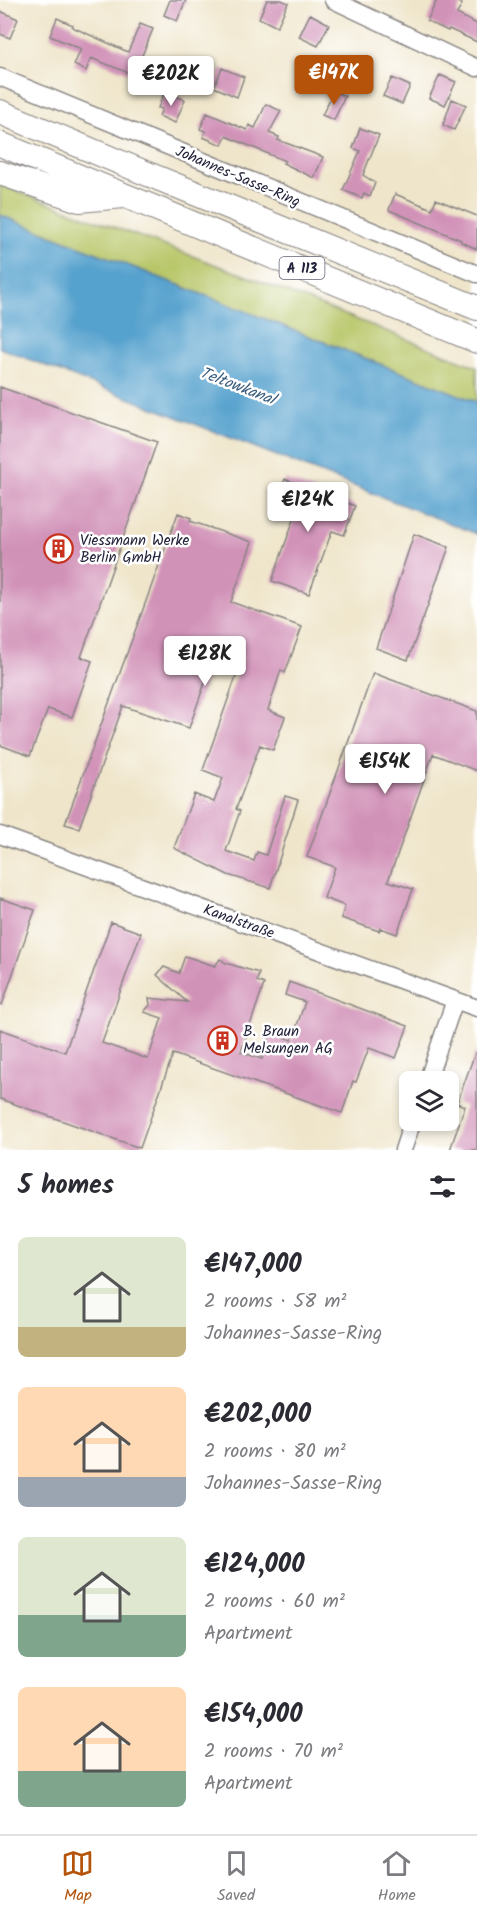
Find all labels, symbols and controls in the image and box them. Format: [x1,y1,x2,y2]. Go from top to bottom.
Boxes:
pin: €147K [292,55,376,106]
pin: €202K [129,56,213,107]
text: €147K [308,58,360,90]
text: €202K [142,59,200,91]
street label: Johannes-Sasse-Ring [171,140,304,214]
road number: A 113 [280,257,324,279]
water label: Teltowkanal [196,361,282,413]
pin: €124K [266,482,350,533]
text: €124K [281,485,335,517]
place label: Viessmann Werke Berlin GmbH [80,529,190,570]
building icon: Viessmann Werke Berlin GmbH [43,533,75,565]
pin: €128K [163,636,247,687]
text: €128K [178,639,232,671]
pin: €154K [343,744,427,795]
text: €154K [359,747,411,779]
street label: Kanalstraße [200,898,278,946]
place label: B. Braun Melsungen AG [243,1020,333,1061]
building icon: B. Braun Melsungen AG [206,1024,238,1056]
map controls [399,1071,459,1131]
button: layers [399,1071,459,1131]
text: 5 homes [18,1165,114,1207]
icon: filters [426,1170,459,1203]
text: €147,000 [204,1244,302,1286]
icon: home [66,1261,138,1333]
text: 2 rooms · 58 m² [204,1286,346,1318]
text: Johannes-Sasse-Ring [204,1318,382,1350]
text: €202,000 [204,1394,311,1436]
icon: home [66,1411,138,1483]
text: 2 rooms · 80 m² [204,1436,346,1468]
text: Johannes-Sasse-Ring [204,1468,382,1500]
text: €124,000 [204,1544,305,1586]
icon: home [66,1561,138,1633]
text: 2 rooms · 60 m² [204,1586,345,1618]
text: Apartment [204,1618,293,1650]
text: €154,000 [204,1694,303,1736]
icon: home [66,1711,138,1783]
text: 2 rooms · 70 m² [204,1736,343,1768]
text: Apartment [204,1768,293,1800]
tab: Map [61,1847,94,1908]
tab: Saved [217,1847,255,1908]
tab: Home [378,1847,416,1908]

